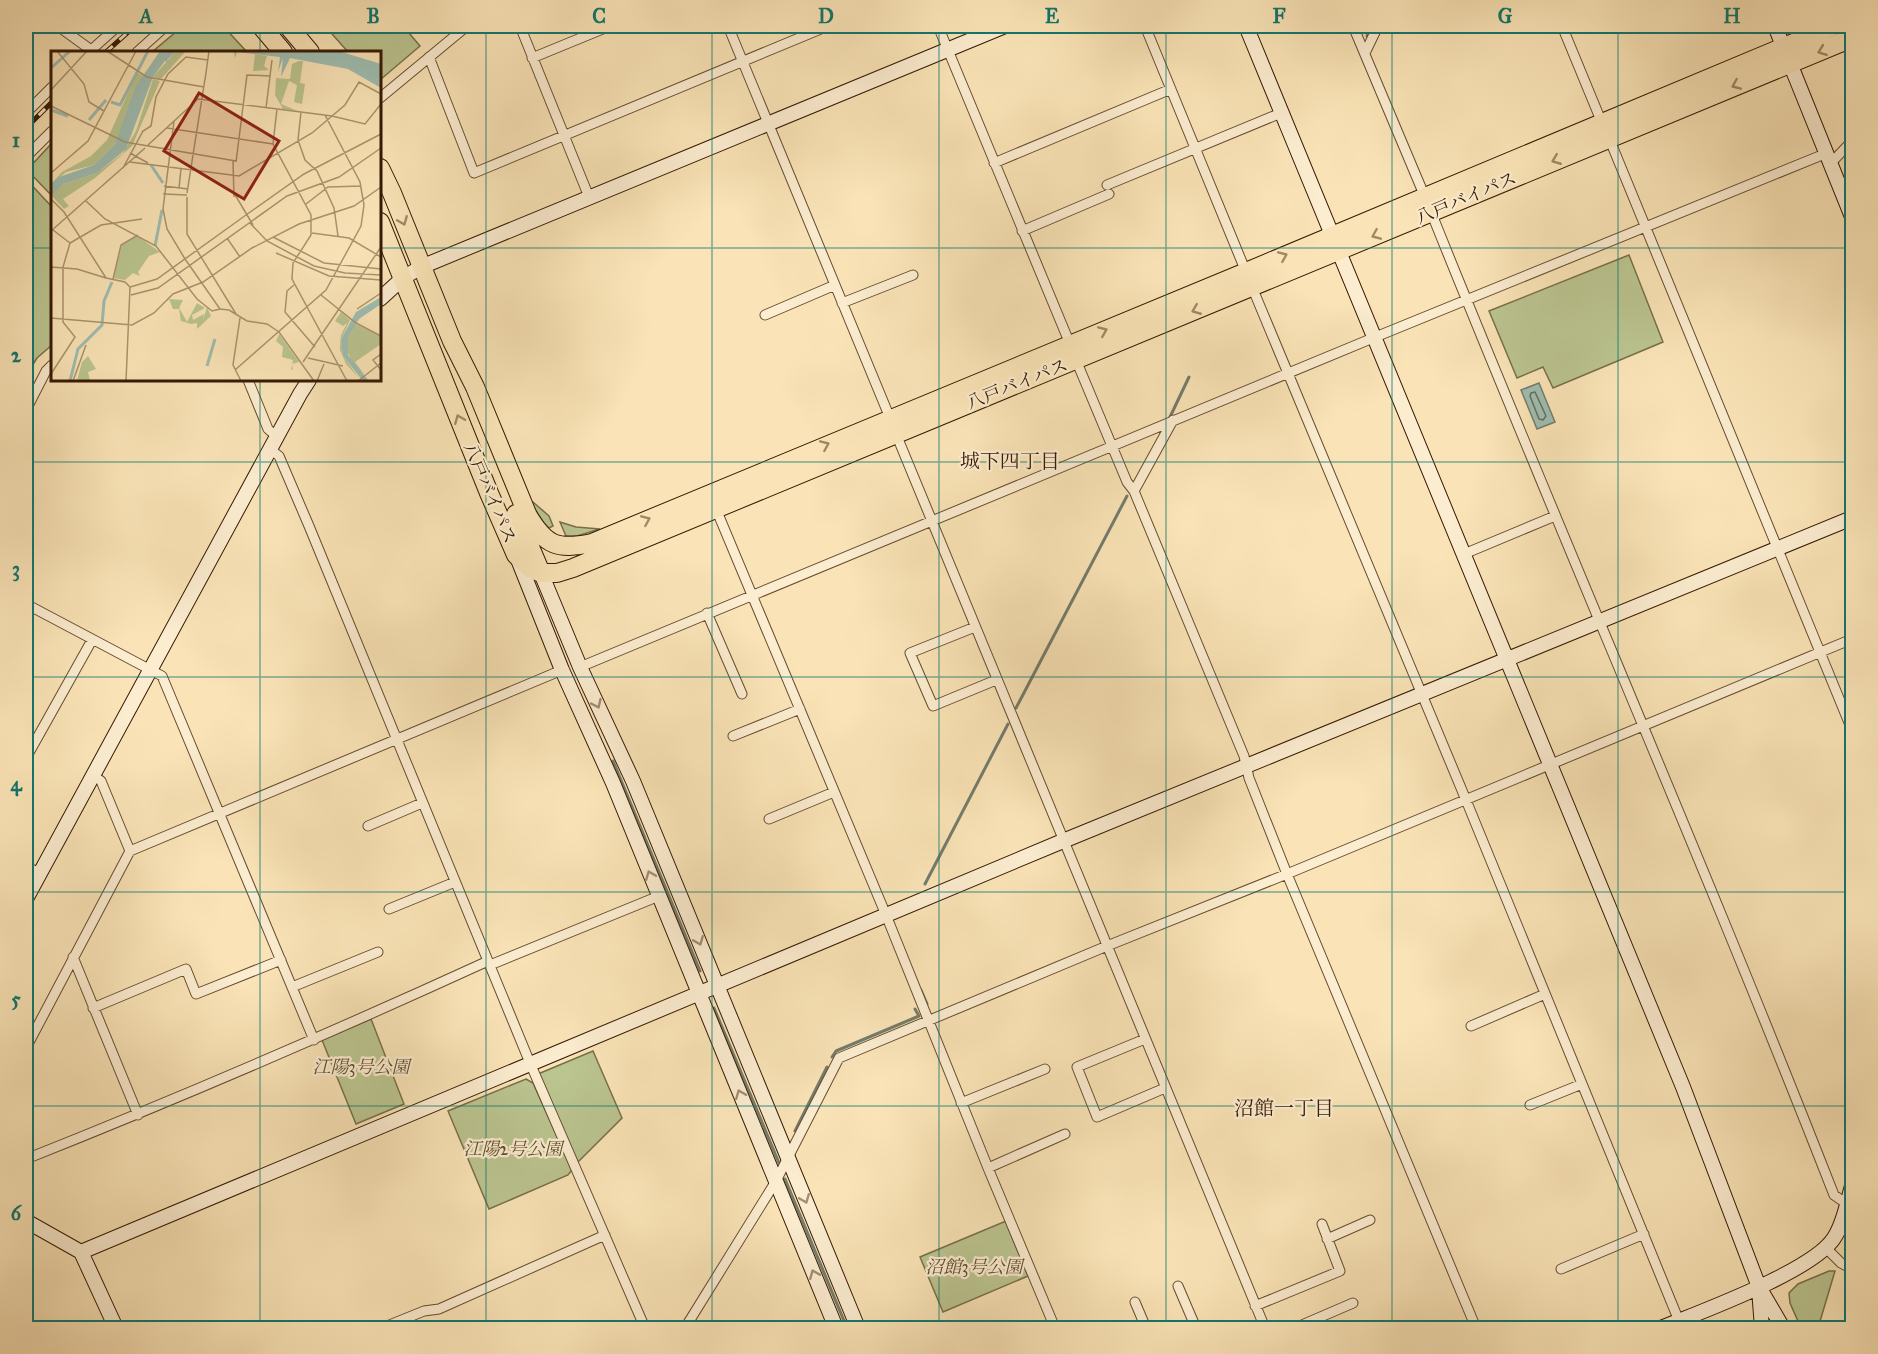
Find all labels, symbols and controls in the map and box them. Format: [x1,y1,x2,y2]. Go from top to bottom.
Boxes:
text: A [137,4,153,28]
text: B [366,4,380,28]
text: C [592,4,606,28]
text: D [818,4,834,28]
text: E [1045,4,1060,28]
text: F [1272,4,1286,28]
text: G [1498,4,1513,28]
text: H [1723,4,1741,28]
one-way arrow [1817,44,1828,56]
inset map [51,51,381,381]
one-way arrow [1732,78,1743,90]
text: 1 [12,128,20,152]
one-way arrow [1552,153,1563,165]
street label: 八戸バイパス [1412,167,1520,229]
one-way arrow [396,215,409,226]
one-way arrow [1372,228,1383,240]
one-way arrow [1277,251,1288,263]
one-way arrow [1191,303,1202,315]
one-way arrow [1096,326,1107,338]
text: 2 [11,343,22,367]
street label: 八戸バイパス [963,354,1071,414]
one-way arrow [454,414,466,425]
street label: 八戸バイパス [459,439,521,547]
one-way arrow [819,440,830,452]
district label: 城下四丁目 [960,449,1060,473]
one-way arrow [639,515,650,527]
text: 3 [12,557,20,582]
one-way arrow [590,698,602,709]
text: 4 [10,772,22,797]
one-way arrow [645,870,657,881]
one-way arrow [692,935,704,946]
text: 5 [11,987,21,1011]
park label: 江陽3号公園 [312,1056,413,1078]
one-way arrow [735,1089,747,1100]
district label: 沼館一丁目 [1234,1096,1334,1120]
park label: 江陽2号公園 [464,1138,565,1160]
one-way arrow [798,1193,810,1204]
text: 6 [11,1201,23,1225]
park label: 沼館3号公園 [925,1256,1026,1278]
one-way arrow [809,1270,821,1281]

